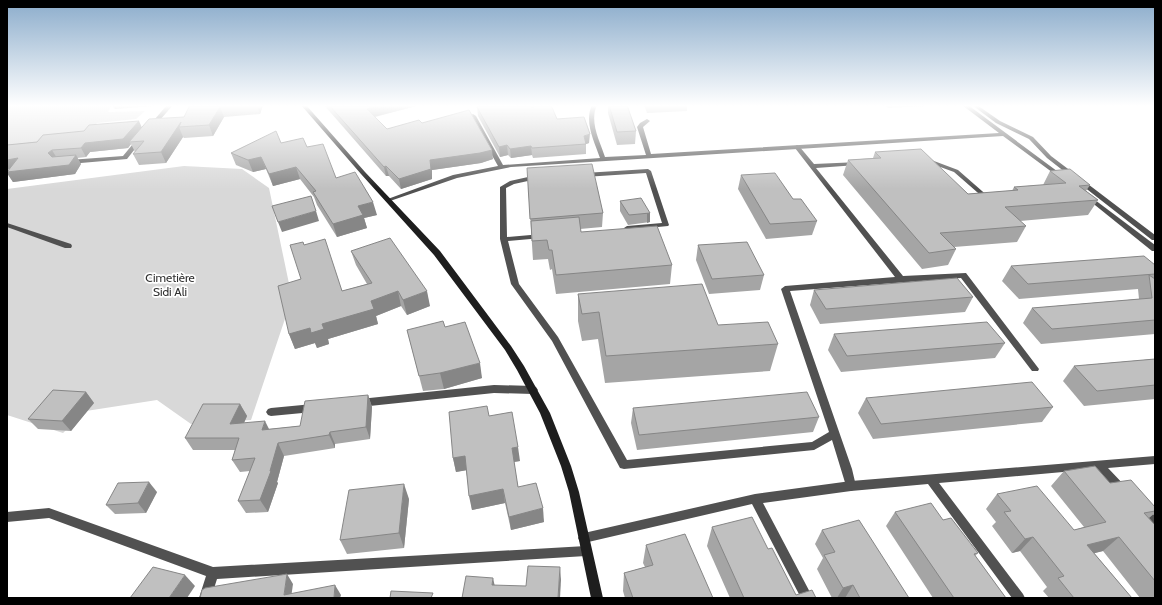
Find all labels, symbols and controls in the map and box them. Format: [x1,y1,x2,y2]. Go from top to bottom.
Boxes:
park label: Cimetière Sidi Ali [145,270,195,299]

